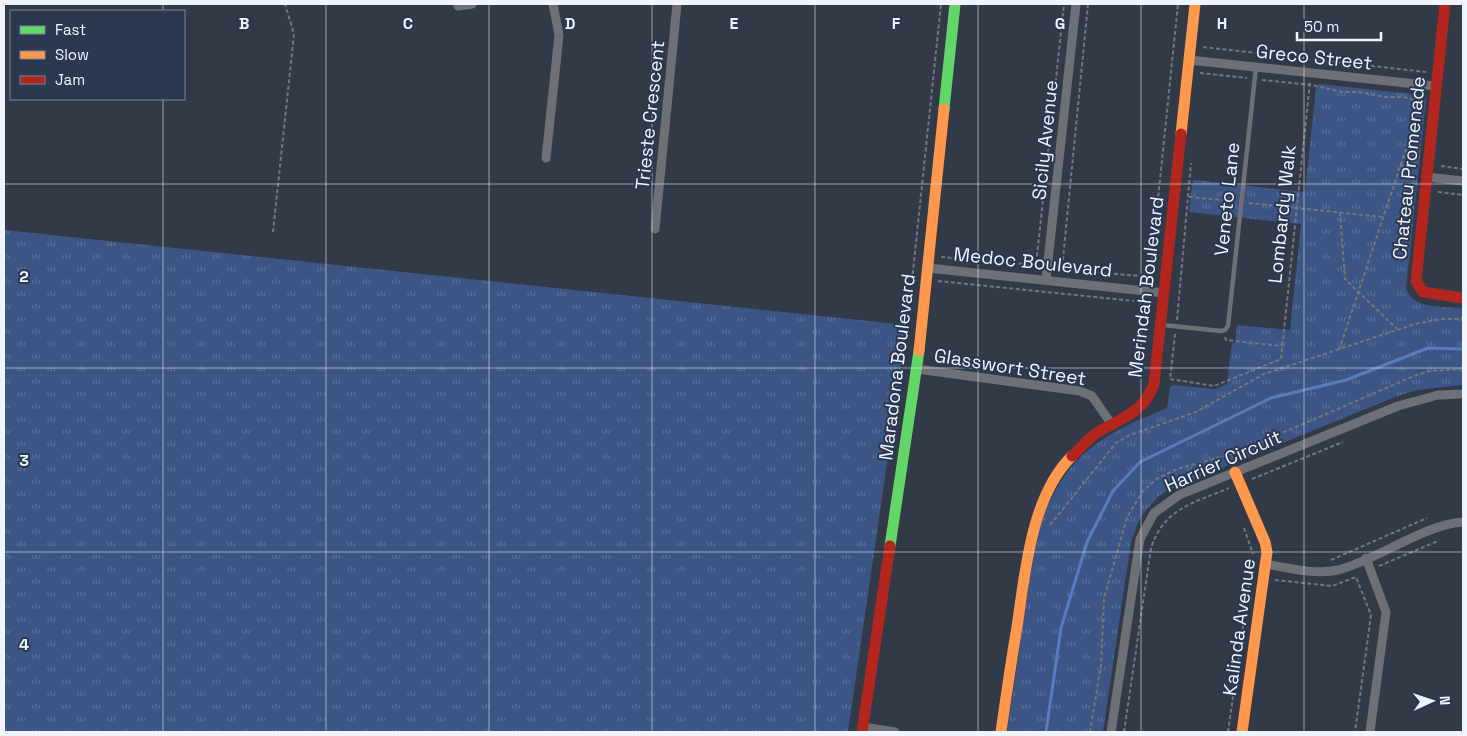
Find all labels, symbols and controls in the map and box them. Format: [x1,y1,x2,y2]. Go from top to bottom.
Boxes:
legend [10,10,185,100]
scale bar [1297,10,1381,42]
text: B [239,13,249,34]
text: C [403,13,413,34]
text: D [565,13,575,34]
text: E [730,13,739,34]
text: F [892,13,901,34]
text: G [1055,13,1065,34]
text: H [1217,13,1227,34]
text: 50 m [1304,17,1339,36]
text: Fast [55,20,86,39]
street label: Greco Street [1255,38,1373,76]
street label: Trieste Crescent [630,39,670,191]
text: Slow [55,45,89,64]
text: Jam [55,70,85,89]
street label: Chateau Promenade [1387,75,1431,261]
street label: Sicily Avenue [1026,79,1064,201]
street label: Veneto Lane [1209,141,1245,257]
street label: Lombardy Walk [1262,143,1302,285]
street label: Merindah Boulevard [1122,195,1170,379]
street label: Medoc Boulevard [952,241,1114,283]
text: 2 [19,266,29,287]
street label: Maradona Boulevard [873,272,921,462]
street label: Glasswort Street [932,343,1088,391]
street label: Harrier Circuit [1160,424,1286,498]
text: 3 [19,450,29,471]
street label: Kalinda Avenue [1217,557,1261,697]
text: 4 [19,634,29,655]
north arrow [1407,676,1457,726]
text: N [1436,695,1454,705]

